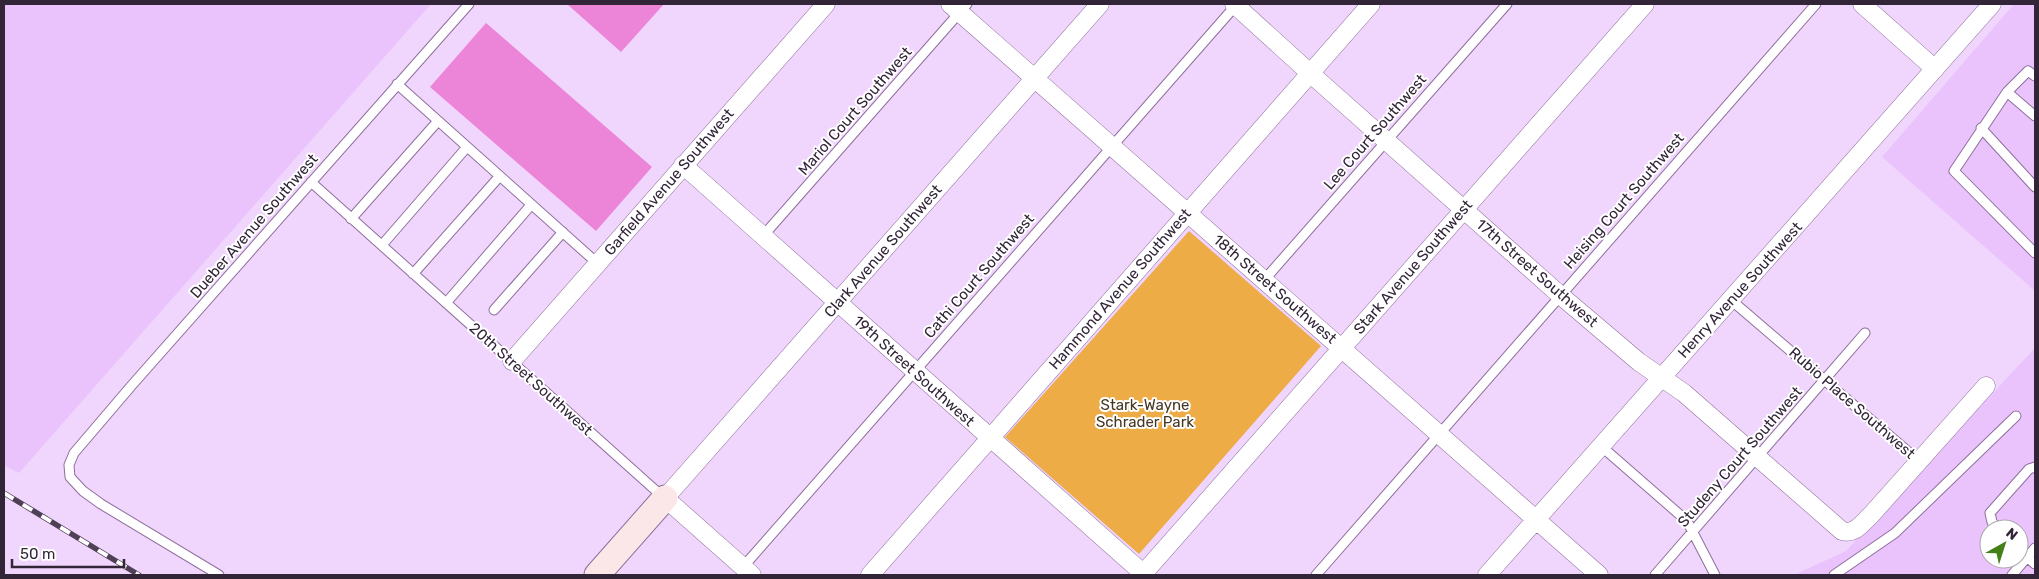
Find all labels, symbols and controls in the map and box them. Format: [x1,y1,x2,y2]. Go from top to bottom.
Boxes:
street label: Mariol Court Southwest [794,43,916,179]
street label: Lee Court Southwest [1320,70,1430,193]
street label: Garfield Avenue Southwest [600,105,738,259]
street label: Heising Court Southwest [1560,129,1688,273]
street label: Dueber Avenue Southwest [186,150,322,302]
street label: Clark Avenue Southwest [820,181,946,321]
street label: Stark Avenue Southwest [1350,196,1476,338]
street label: Hammond Avenue Southwest [1045,205,1195,373]
street label: Cathi Court Southwest [920,210,1038,342]
street label: 17th Street Southwest [1472,215,1602,331]
street label: Henry Avenue Southwest [1674,218,1806,362]
street label: 18th Street Southwest [1210,231,1340,347]
street label: 19th Street Southwest [850,312,978,430]
street label: 20th Street Southwest [466,319,596,439]
street label: Rubio Place Southwest [1785,343,1919,463]
street label: Studeny Court Southwest [1674,383,1806,531]
park label: Stark-Wayne Schrader Park [1096,396,1194,431]
north arrow [1979,519,2029,569]
text: N [2003,525,2021,544]
scale bar [12,536,125,568]
text: 50 m [20,545,55,563]

